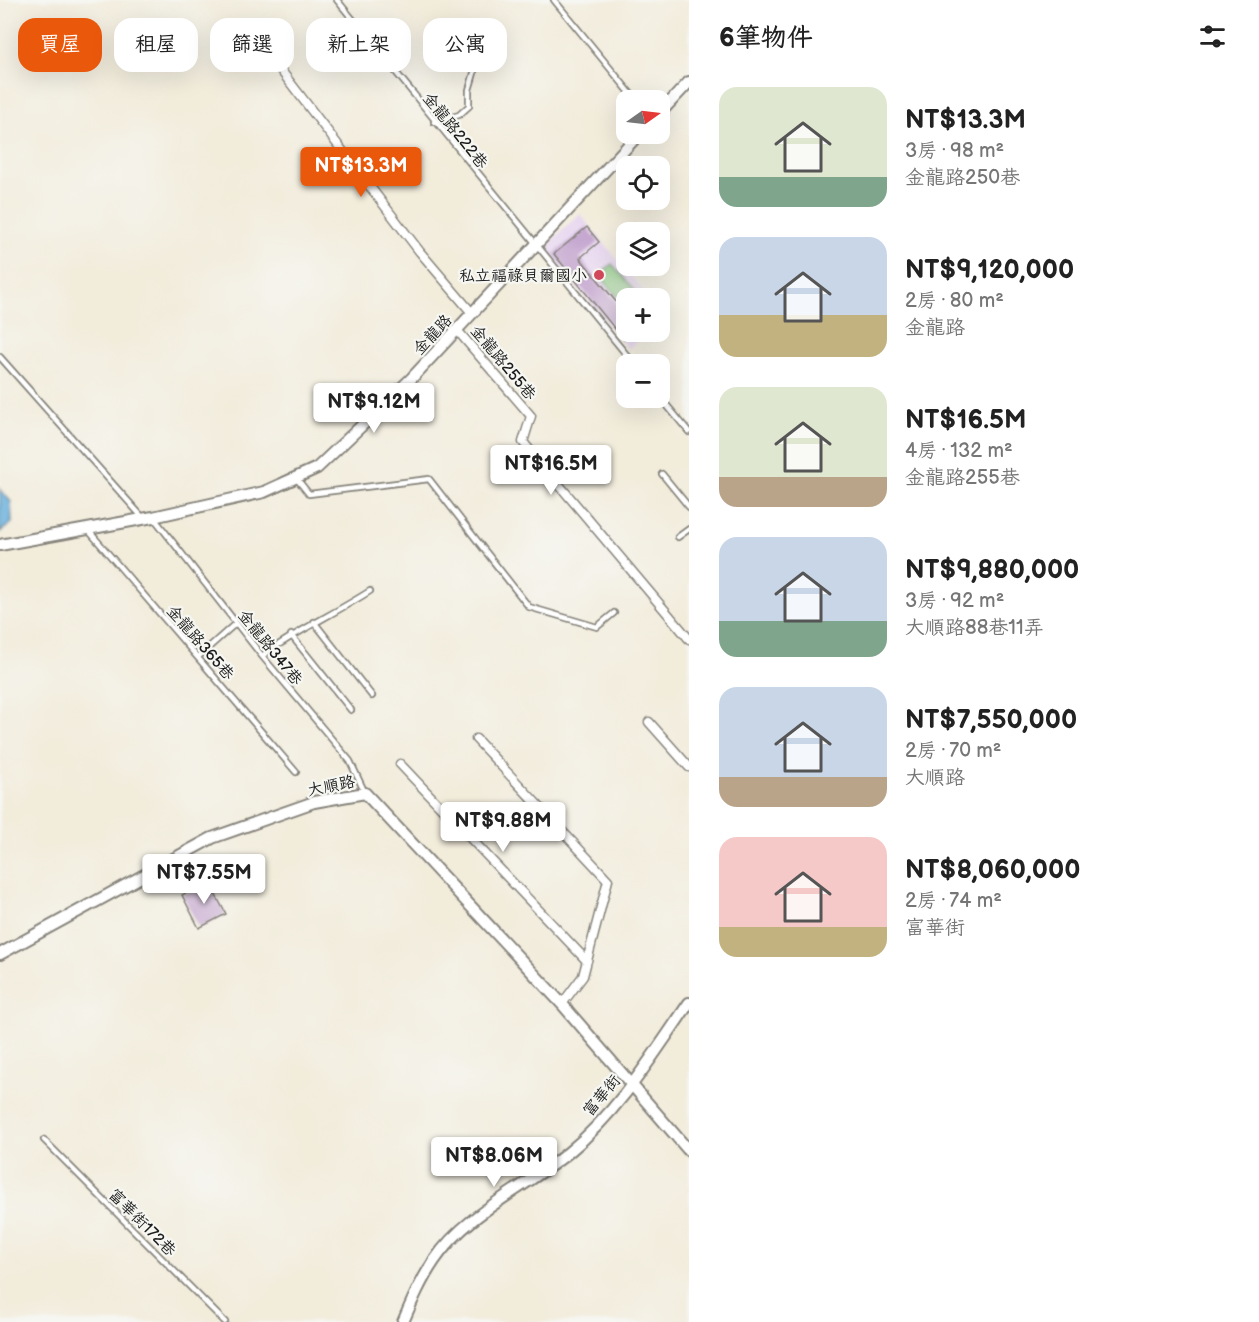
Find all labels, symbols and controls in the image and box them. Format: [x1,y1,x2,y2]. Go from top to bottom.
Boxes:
chip: 買屋 [18,18,102,72]
chip: 租屋 [114,18,198,72]
chip: 篩選 [210,18,294,72]
chip: 新上架 [306,18,411,72]
chip: 公寓 [423,18,507,72]
icon: filters [1196,20,1229,53]
text: 6筆物件 [719,23,813,54]
street label: 金龍路222巷 [418,89,491,173]
north arrow [616,90,670,144]
map controls [616,90,670,408]
text: NT$13.3M [905,105,1026,136]
icon: home [767,111,839,183]
text: 3房 · 98 m² [905,139,1004,163]
pin: NT$13.3M [299,147,423,198]
text: NT$13.3M [315,154,408,178]
button: locate [616,156,670,210]
text: 金龍路250巷 [905,166,1020,190]
button: layers [616,222,670,276]
text: NT$9,120,000 [905,255,1074,286]
icon: home [767,261,839,333]
place label: 私立福祿貝爾國小 [459,267,587,286]
marker: 私立福祿貝爾國小 [592,268,606,282]
button: + [616,288,670,342]
text: 2房 · 80 m² [905,289,1004,313]
street label: 金龍路 [410,311,456,359]
text: 金龍路 [905,316,965,340]
street label: 金龍路255巷 [466,322,540,404]
button: − [616,354,670,408]
pin: NT$9.12M [312,383,436,434]
text: NT$9.12M [327,390,421,414]
text: NT$16.5M [905,405,1026,436]
icon: home [767,411,839,483]
text: 4房 · 132 m² [905,439,1013,463]
pin: NT$16.5M [489,445,613,496]
text: NT$16.5M [504,452,598,476]
text: 金龍路255巷 [905,466,1020,490]
text: NT$9,880,000 [905,555,1079,586]
icon: home [767,561,839,633]
text: 3房 · 92 m² [905,589,1004,613]
street label: 金龍路365巷 [162,602,237,684]
street label: 金龍路347巷 [234,606,306,689]
text: 大順路88巷11弄 [905,616,1044,640]
text: NT$7,550,000 [905,705,1077,736]
icon: home [767,711,839,783]
text: 2房 · 70 m² [905,739,1001,763]
text: 大順路 [905,766,965,790]
street label: 大順路 [306,773,357,800]
pin: NT$9.88M [441,802,565,853]
text: NT$9.88M [455,809,551,833]
pin: NT$7.55M [142,854,266,905]
text: NT$8,060,000 [905,855,1080,886]
text: NT$7.55M [156,861,252,885]
icon: home [767,861,839,933]
text: 2房 · 74 m² [905,889,1002,913]
text: 富華街 [905,916,965,940]
street label: 富華街 [579,1071,625,1120]
pin: NT$8.06M [432,1137,556,1188]
text: NT$8.06M [445,1144,543,1168]
street label: 富華街172巷 [104,1185,180,1261]

